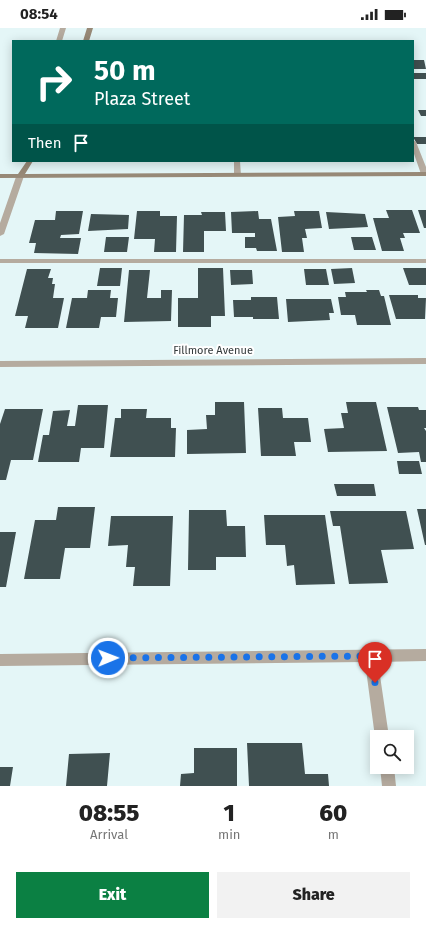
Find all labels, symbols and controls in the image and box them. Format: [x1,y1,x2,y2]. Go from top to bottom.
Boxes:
text: 08:54 [20,5,58,23]
text: 50 m [94,54,156,87]
icon: right [28,56,80,108]
text: Plaza Street [94,88,190,110]
icon: arrive [70,132,92,154]
text: Then [28,134,62,152]
street label: Fillmore Avenue [173,344,253,357]
position arrow [87,637,129,679]
pin [358,642,392,683]
icon: arrive [364,648,386,670]
map controls [370,730,414,774]
button: search [370,730,414,774]
text: 08:55 [79,799,139,827]
text: 1 [224,799,235,827]
text: 60 [319,799,347,827]
text: Arrival [90,827,128,842]
text: min [218,827,240,842]
text: m [328,827,339,842]
button: Exit [16,872,209,918]
button: Share [217,872,410,918]

